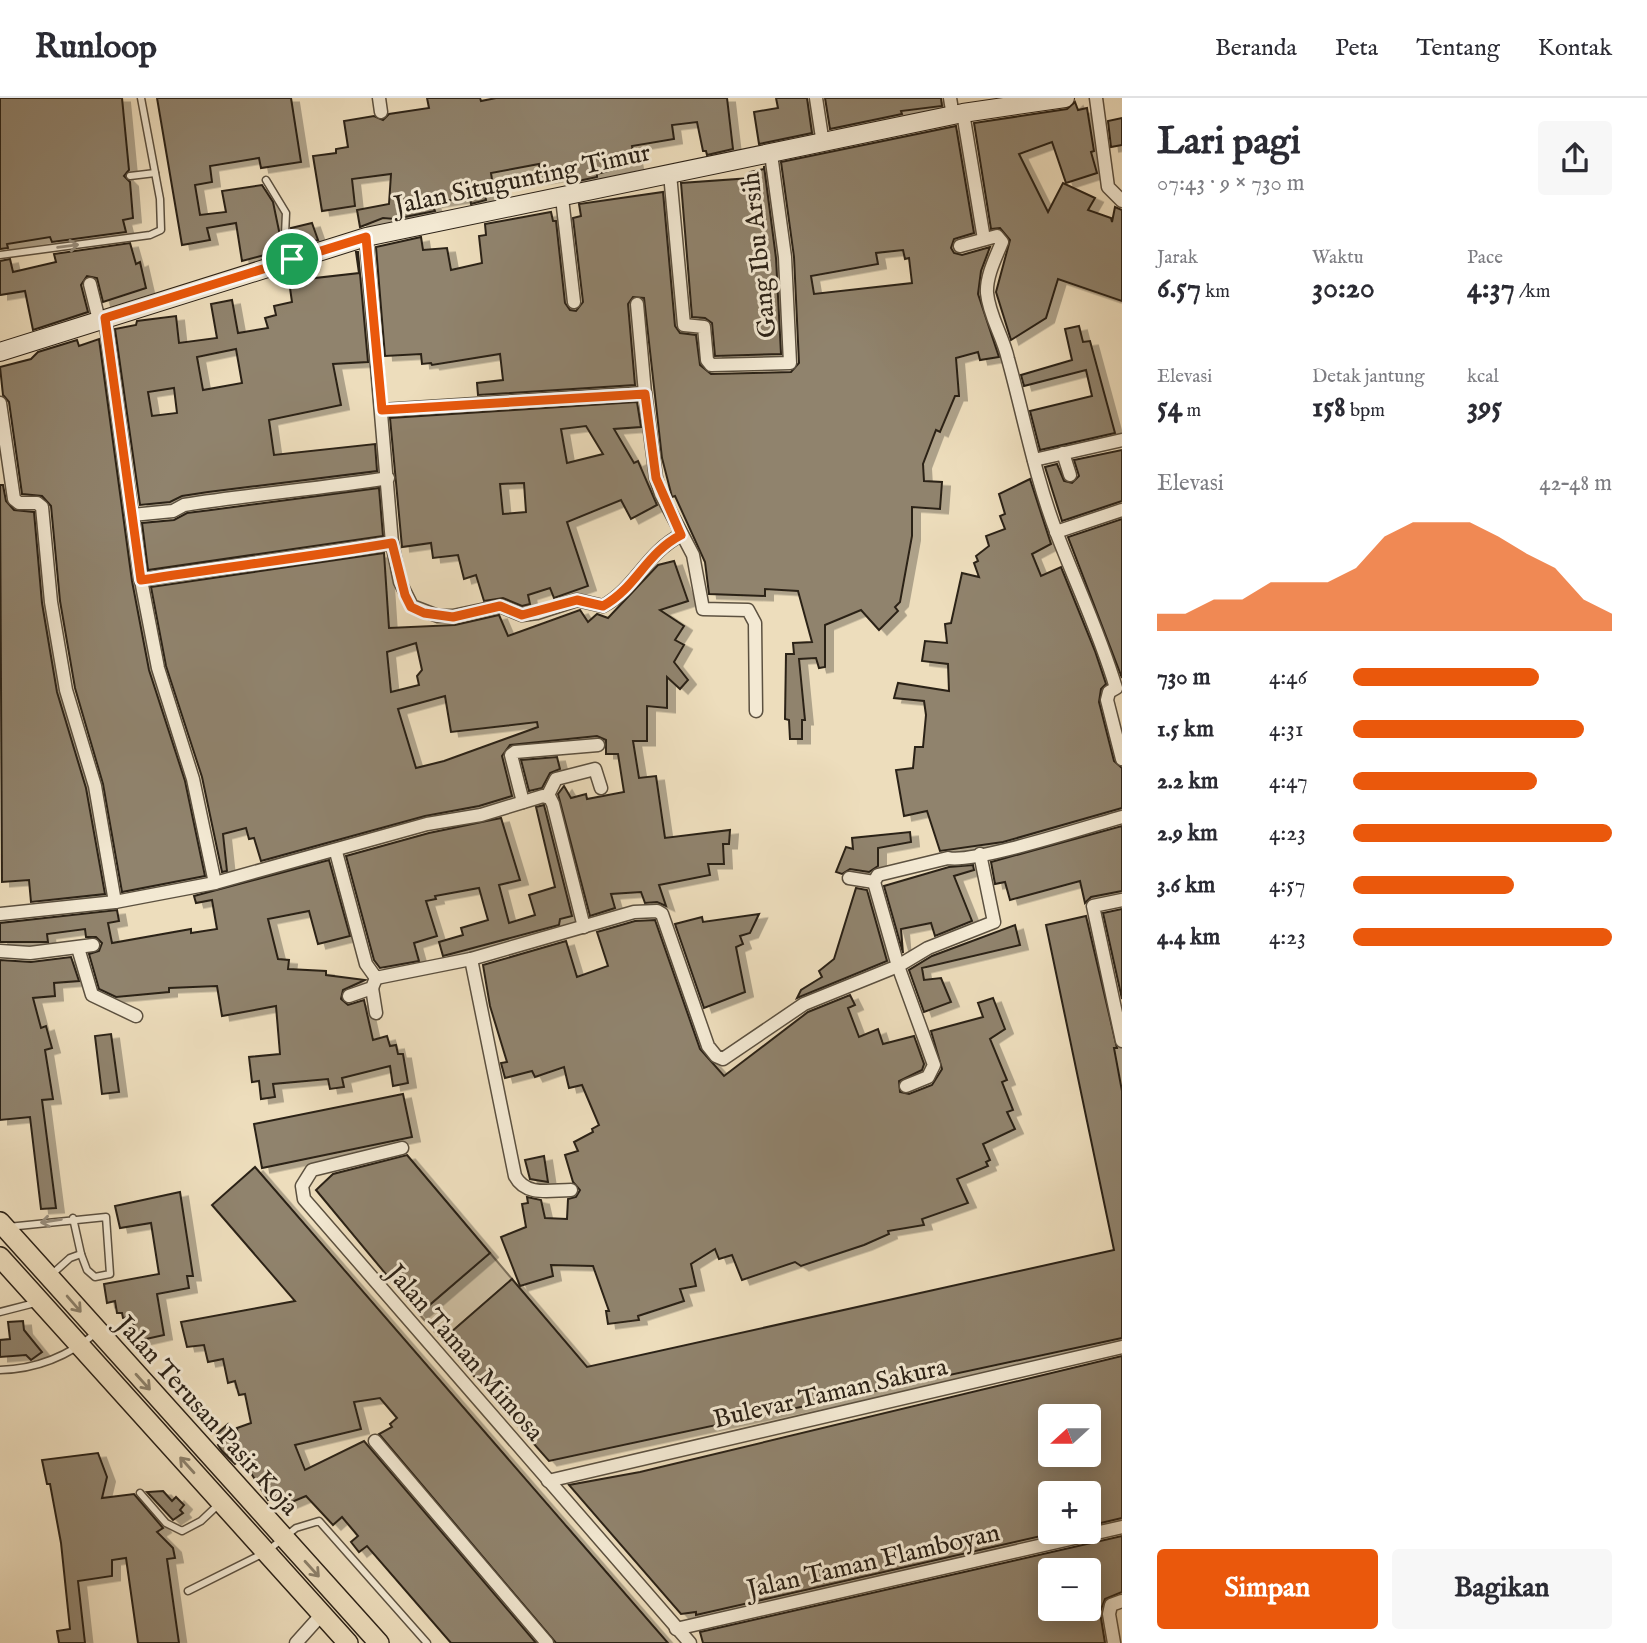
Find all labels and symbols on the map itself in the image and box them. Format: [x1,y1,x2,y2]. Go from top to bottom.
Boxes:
street label: Jalan Situgunting Timur [388,136,654,223]
street label: Gang Ibu Arsih [734,170,785,339]
pin [262,229,322,289]
one-way arrow [56,239,79,252]
one-way arrow [40,1215,63,1228]
street label: Jalan Taman Mimosa [377,1255,551,1449]
one-way arrow [66,1295,82,1313]
street label: Jalan Terusan Pasir Koja [106,1307,306,1523]
street label: Bulevar Taman Sakura [710,1350,951,1436]
one-way arrow [135,1373,151,1391]
north arrow [1038,1404,1101,1466]
one-way arrow [179,1456,195,1474]
street label: Jalan Taman Flamboyan [741,1516,1003,1607]
one-way arrow [304,1560,320,1578]

